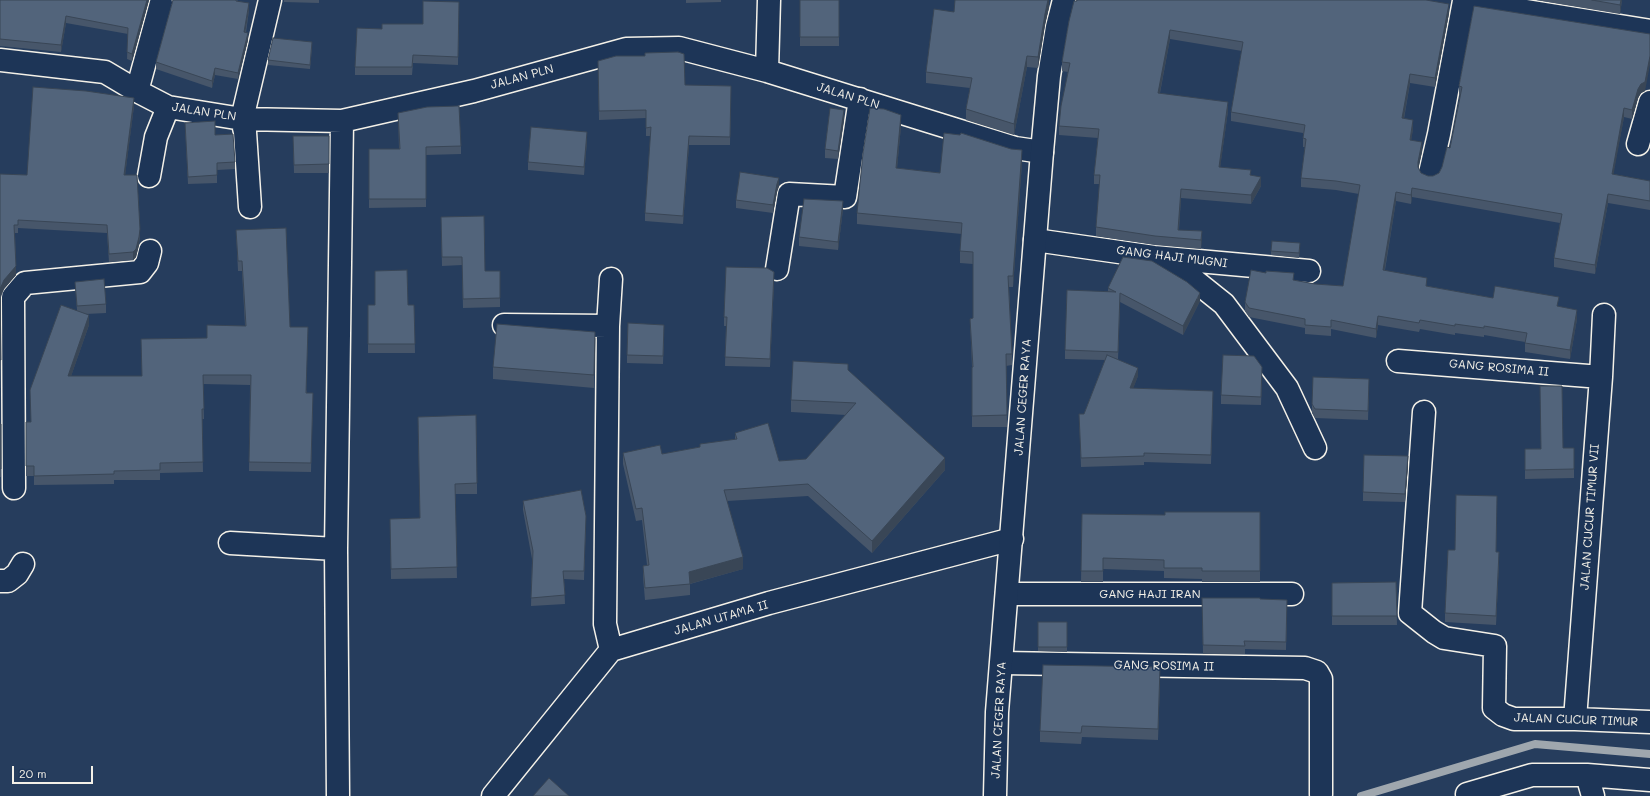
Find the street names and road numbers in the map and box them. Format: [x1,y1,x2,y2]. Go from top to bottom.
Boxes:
street label: JALAN PLN [489,62,555,92]
street label: JALAN PLN [815,80,881,112]
street label: JALAN PLN [171,100,237,124]
street label: GANG HAJI MUGNI [1116,243,1228,271]
street label: JALAN CEGER RAYA [1012,338,1034,456]
street label: GANG ROSIMA II [1448,356,1550,380]
street label: JALAN CUCUR TIMUR VII [1578,444,1602,590]
street label: GANG HAJI IRAN [1099,587,1201,601]
street label: JALAN UTAMA II [672,598,770,638]
street label: GANG ROSIMA II [1114,658,1214,674]
street label: JALAN CEGER RAYA [989,661,1009,779]
street label: JALAN CUCUR TIMUR [1514,711,1638,729]

